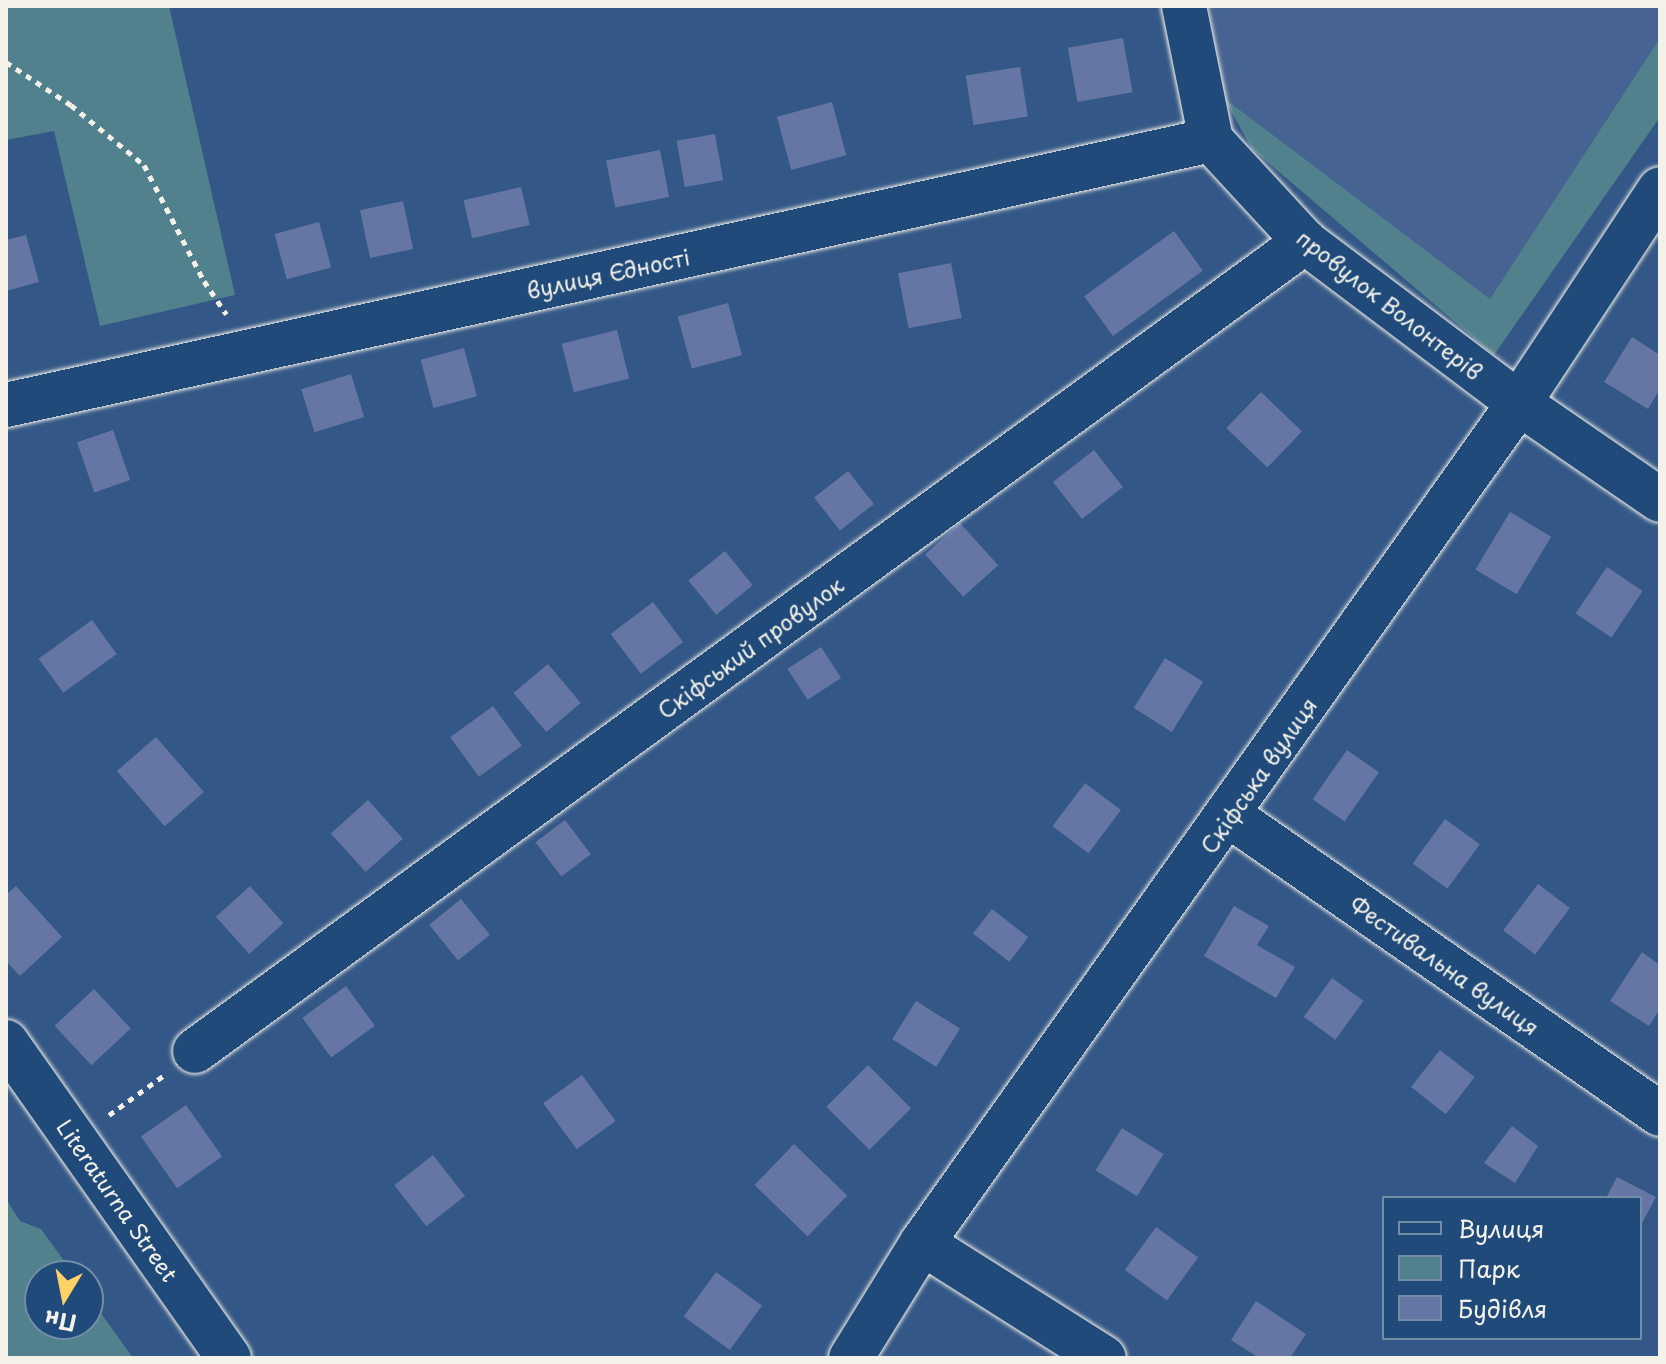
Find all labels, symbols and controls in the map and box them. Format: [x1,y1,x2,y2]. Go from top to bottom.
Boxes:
street label: провулок Волонтерів [1292,223,1488,385]
street label: вулиця Єдності [524,243,692,303]
street label: Скіфський провулок [652,571,848,723]
street label: Скіфська вулиця [1194,692,1322,858]
street label: Фестивальна вулиця [1345,889,1545,1041]
street label: Literaturna Street [52,1113,184,1287]
legend [1382,1196,1642,1340]
text: Вулиця [1458,1210,1544,1246]
text: Парк [1458,1250,1520,1286]
north arrow [24,1260,104,1340]
text: Будівля [1458,1290,1547,1326]
text: Пн [42,1303,79,1341]

